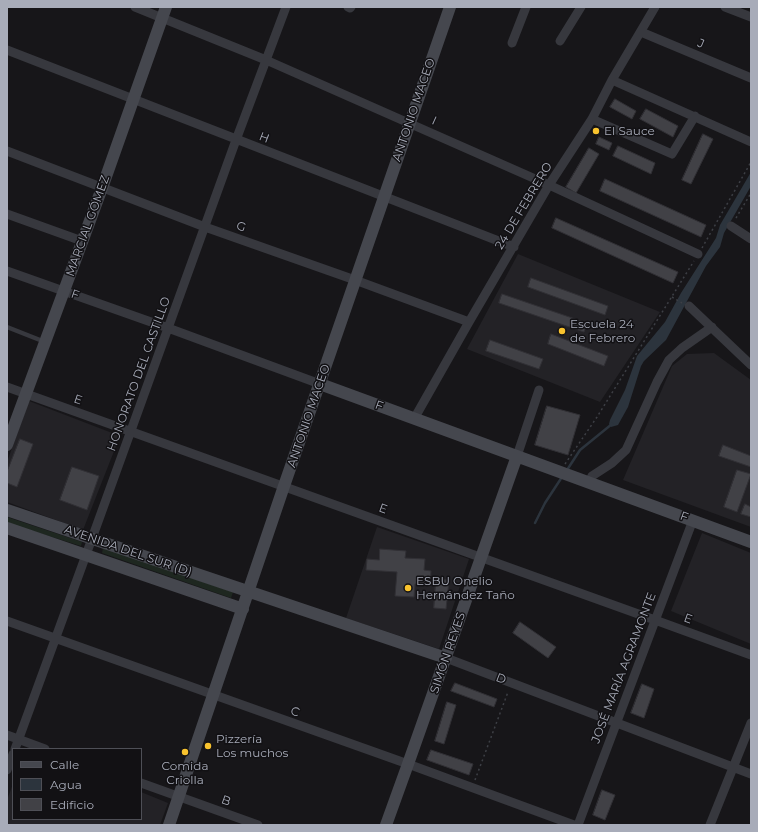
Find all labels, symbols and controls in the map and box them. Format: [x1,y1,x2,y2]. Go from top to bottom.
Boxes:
street label: J [695,36,707,52]
street label: ANTONIO MACEO [390,56,438,164]
street label: I [429,114,439,128]
place label: El Sauce [604,124,655,138]
marker: El Sauce [591,126,601,136]
street label: H [257,130,271,146]
street label: 24 DE FEBRERO [492,160,556,252]
street label: MARCIAL GÓMEZ [63,174,113,278]
street label: G [234,219,248,235]
street label: F [69,287,81,303]
street label: HONORATO DEL CASTILLO [104,295,174,453]
place label: Escuela 24 de Febrero [570,317,635,345]
marker: Escuela 24 de Febrero [557,326,567,336]
street label: ANTONIO MACEO [285,362,333,470]
street label: E [72,392,84,408]
street label: F [373,398,385,414]
street label: E [377,501,389,517]
street label: F [678,509,690,525]
street label: AVENIDA DEL SUR (D) [62,522,194,580]
place label: ESBU Onelio Hernández Taño [416,574,515,602]
marker: ESBU Onelio Hernández Taño [403,583,413,593]
street label: JOSÉ MARÍA AGRAMONTE [589,591,659,745]
street label: SIMÓN REYES [427,611,469,695]
street label: E [682,611,694,627]
street label: D [494,671,508,687]
street label: C [289,704,301,720]
place label: Pizzería Los muchos [216,732,288,760]
marker: Pizzería Los muchos [203,741,213,751]
marker: Comida Criolla [180,747,190,757]
legend [12,748,142,820]
text: Calle [50,757,79,772]
place label: Comida Criolla [162,759,208,787]
text: Agua [50,777,82,792]
street label: B [219,793,233,809]
text: Edificio [50,797,94,812]

